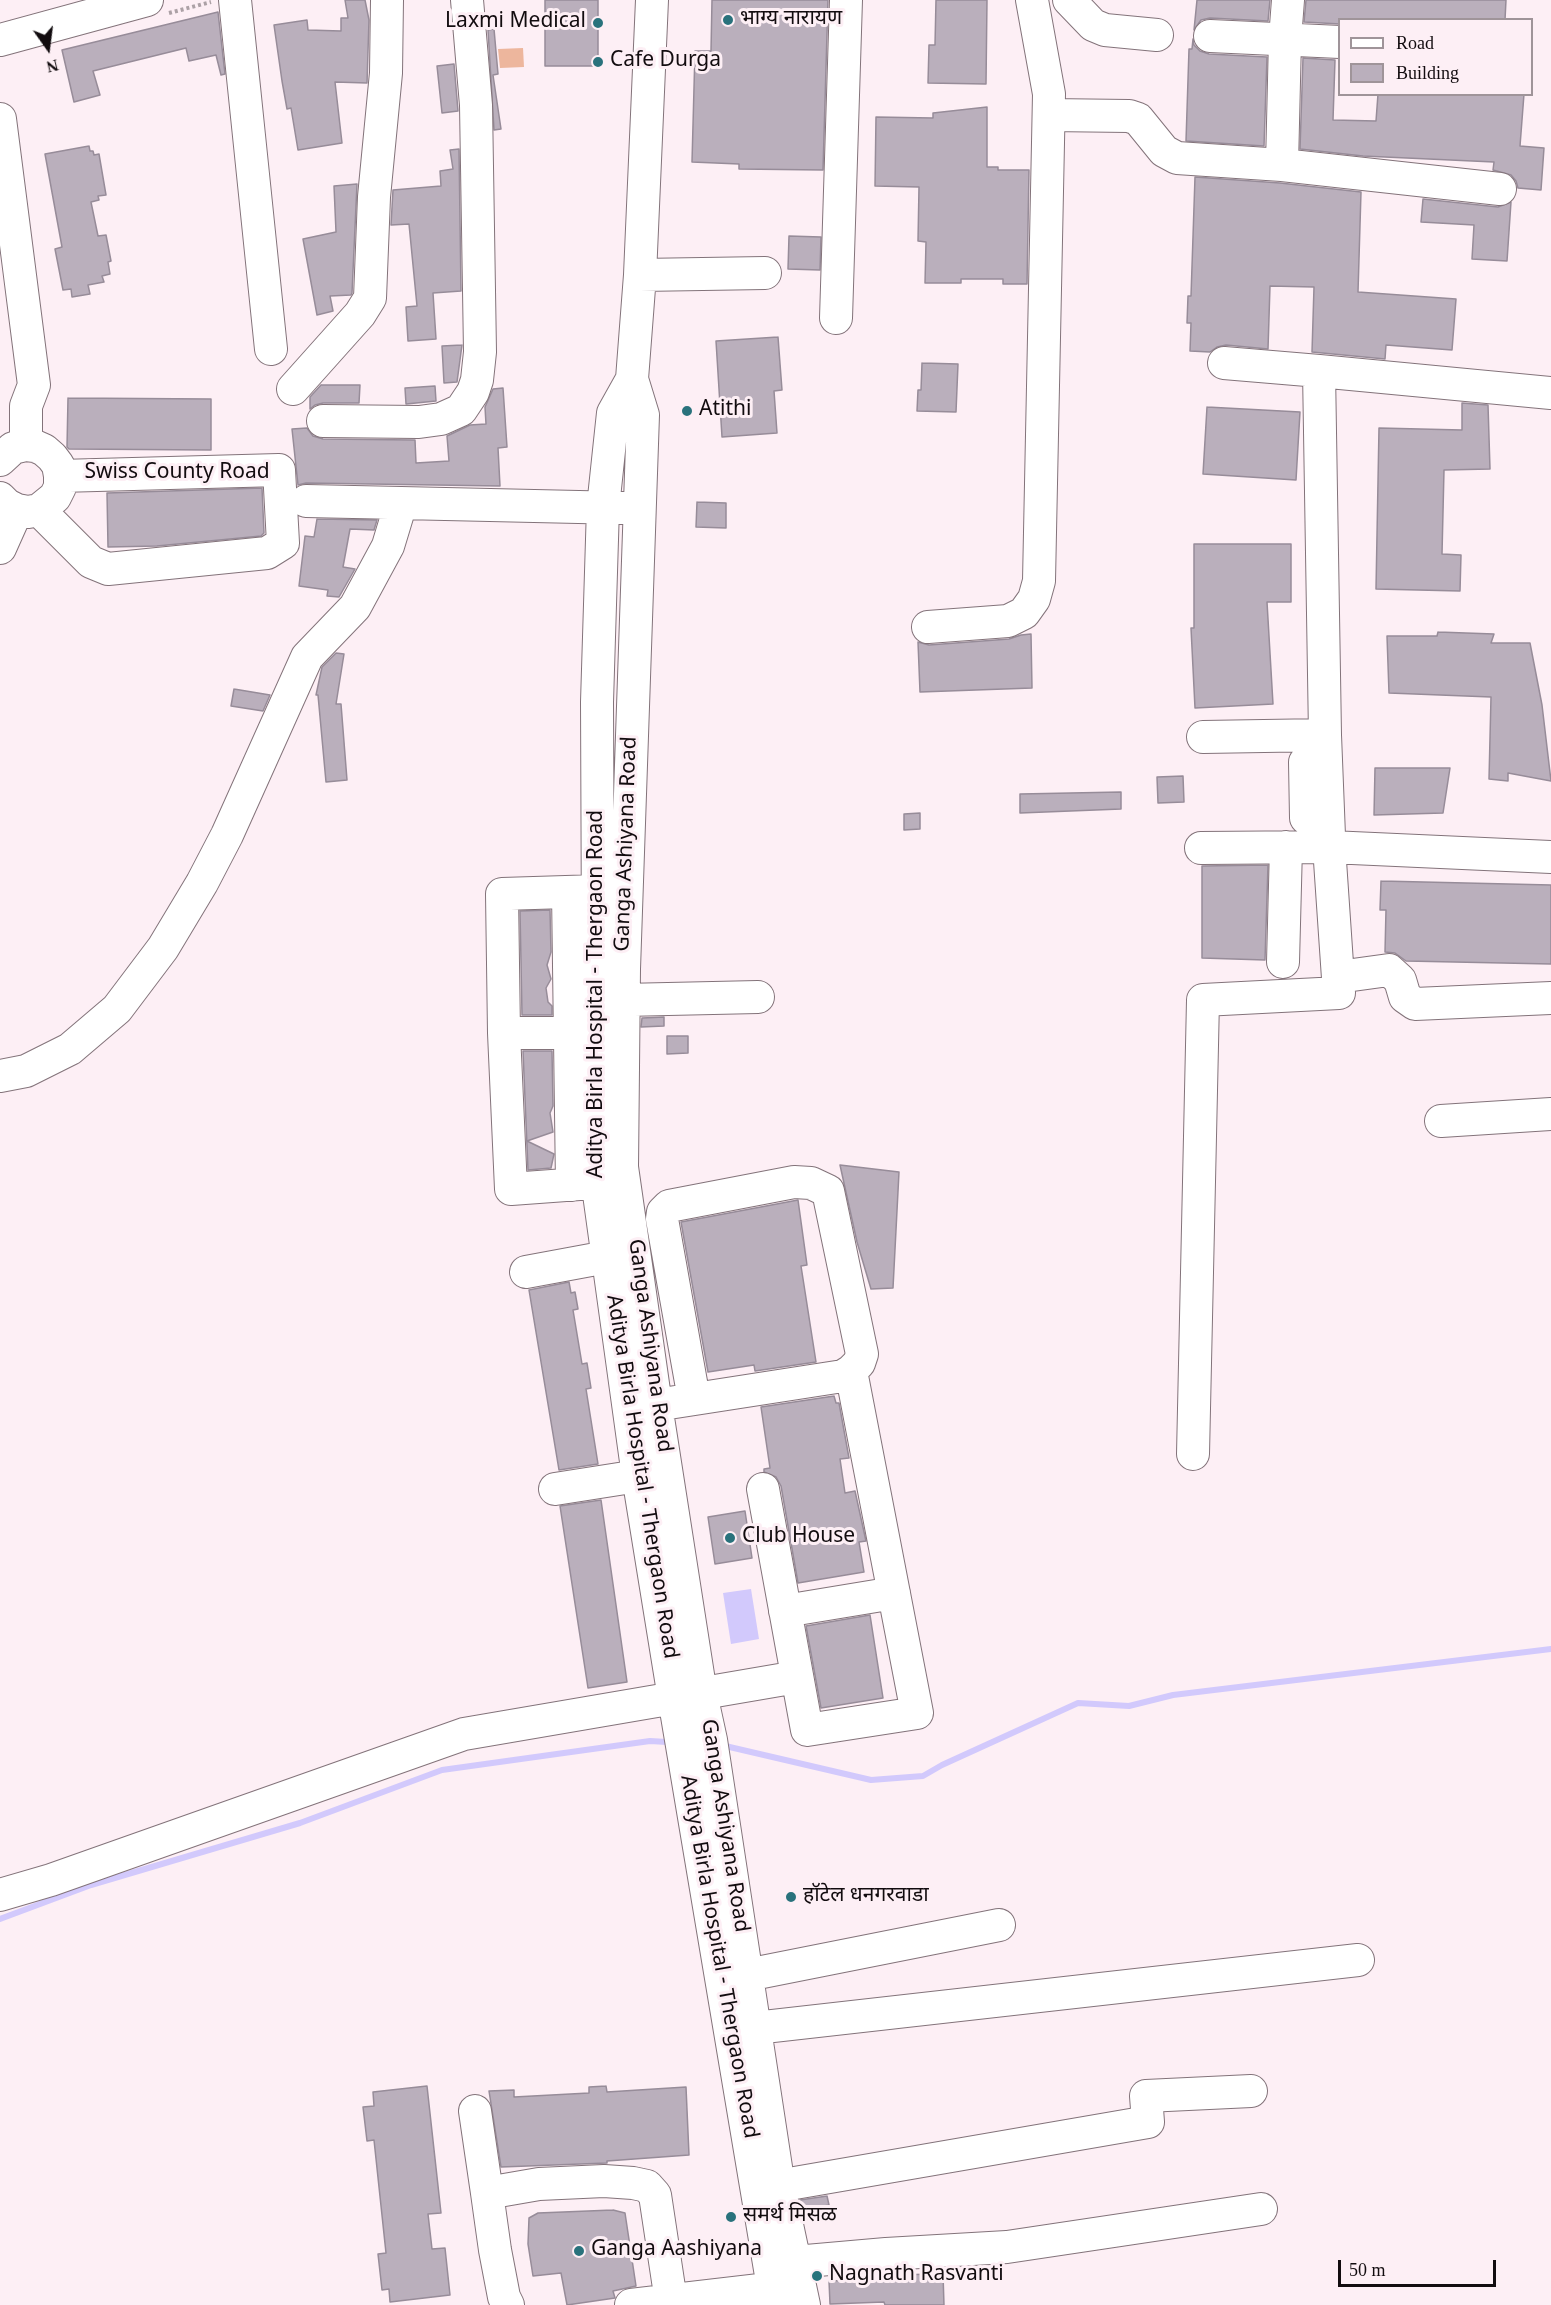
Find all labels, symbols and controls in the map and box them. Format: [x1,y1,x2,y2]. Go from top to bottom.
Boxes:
place label: भाग्य नारायण [740,7,842,33]
place label: Laxmi Medical [445,10,586,36]
marker: भाग्य नारायण [721,13,735,27]
marker: Laxmi Medical [591,16,605,30]
north arrow [18,18,78,78]
legend [1338,18,1533,96]
text: Road [1396,33,1434,53]
place label: Cafe Durga [610,49,721,75]
marker: Cafe Durga [591,55,605,69]
text: N [45,56,60,76]
text: Building [1396,63,1459,83]
place label: Atithi [699,398,751,424]
marker: Atithi [680,404,694,418]
street label: Swiss County Road [84,461,270,487]
street label: Ganga Ashiyana Road [612,736,644,952]
street label: Aditya Birla Hospital - Thergaon Road [585,810,611,1178]
street label: Ganga Ashiyana Road [621,1238,675,1454]
street label: Aditya Birla Hospital - Thergaon Road [599,1293,681,1661]
place label: Club House [742,1525,855,1551]
marker: Club House [723,1531,737,1545]
street label: Ganga Ashiyana Road [694,1718,752,1934]
street label: Aditya Birla Hospital - Thergaon Road [673,1773,761,2141]
place label: हॉटेल धनगरवाडा [803,1884,929,1910]
marker: हॉटेल धनगरवाडा [784,1890,798,1904]
place label: समर्थ मिसळ [743,2204,837,2230]
marker: समर्थ मिसळ [724,2210,738,2224]
place label: Ganga Aashiyana [591,2238,762,2264]
marker: Ganga Aashiyana [572,2244,586,2258]
scale bar [1341,2248,1498,2286]
text: 50 m [1349,2260,1386,2280]
place label: Nagnath Rasvanti [829,2263,1004,2289]
marker: Nagnath Rasvanti [810,2269,824,2283]

